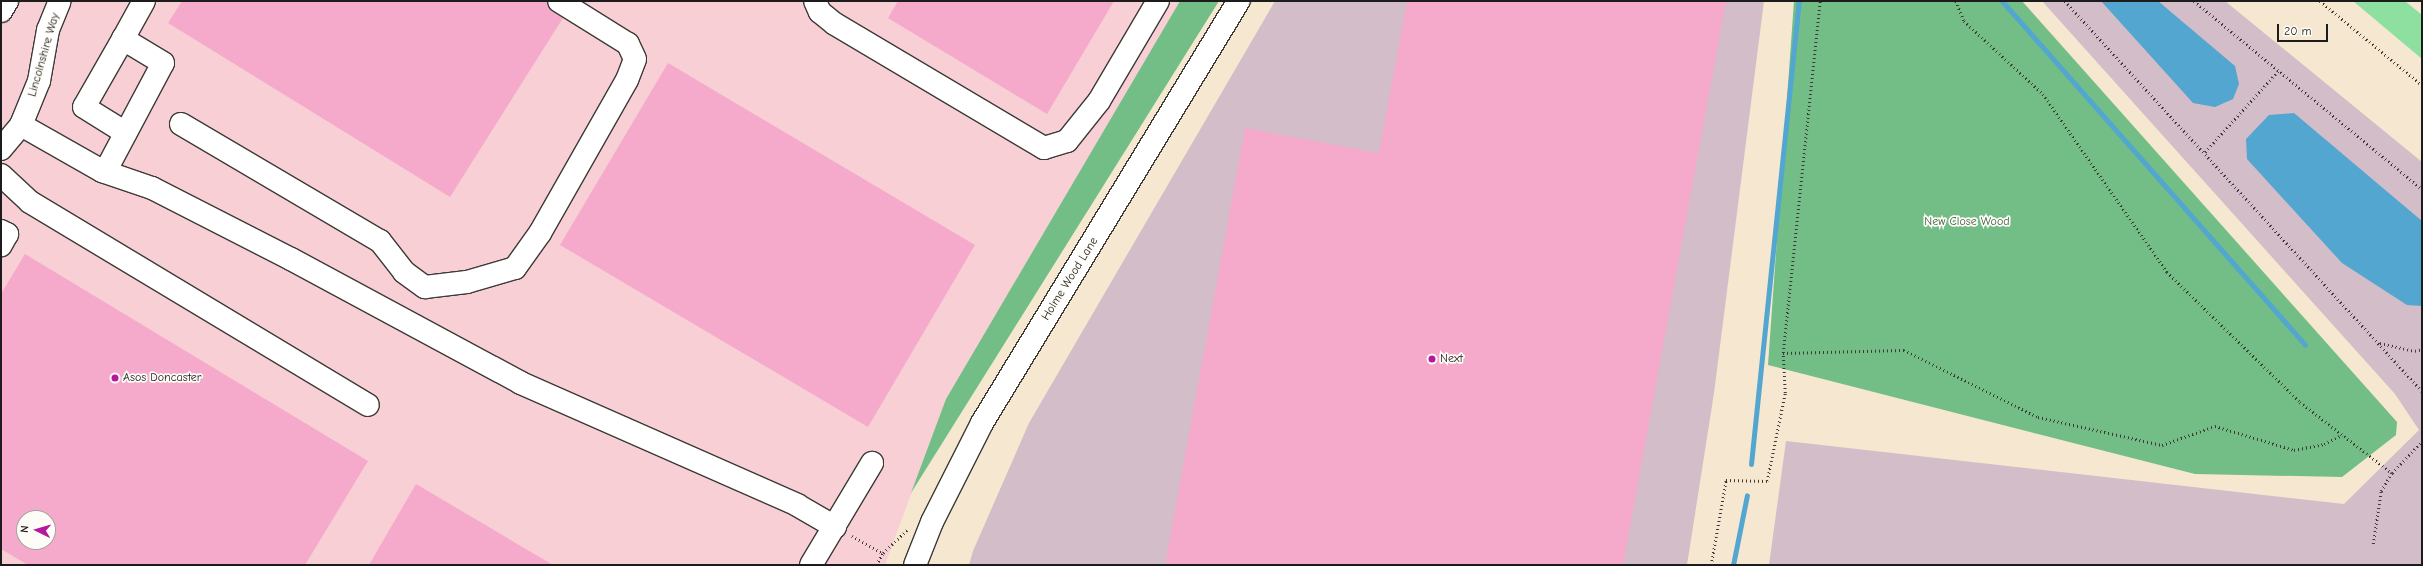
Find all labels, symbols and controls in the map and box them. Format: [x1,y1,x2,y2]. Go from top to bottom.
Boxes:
street label: Lincolnshire Way [25,11,63,99]
scale bar [2279,16,2330,42]
text: 20 m [2284,24,2312,38]
park label: New Close Wood [1924,215,2010,229]
street label: Holme Wood Lane [1039,235,1101,323]
place label: Next [1440,352,1463,366]
marker: Next [1427,354,1437,364]
place label: Asos Doncaster [123,371,202,385]
marker: Asos Doncaster [110,373,120,383]
north arrow [16,510,56,550]
text: N [18,525,31,533]

